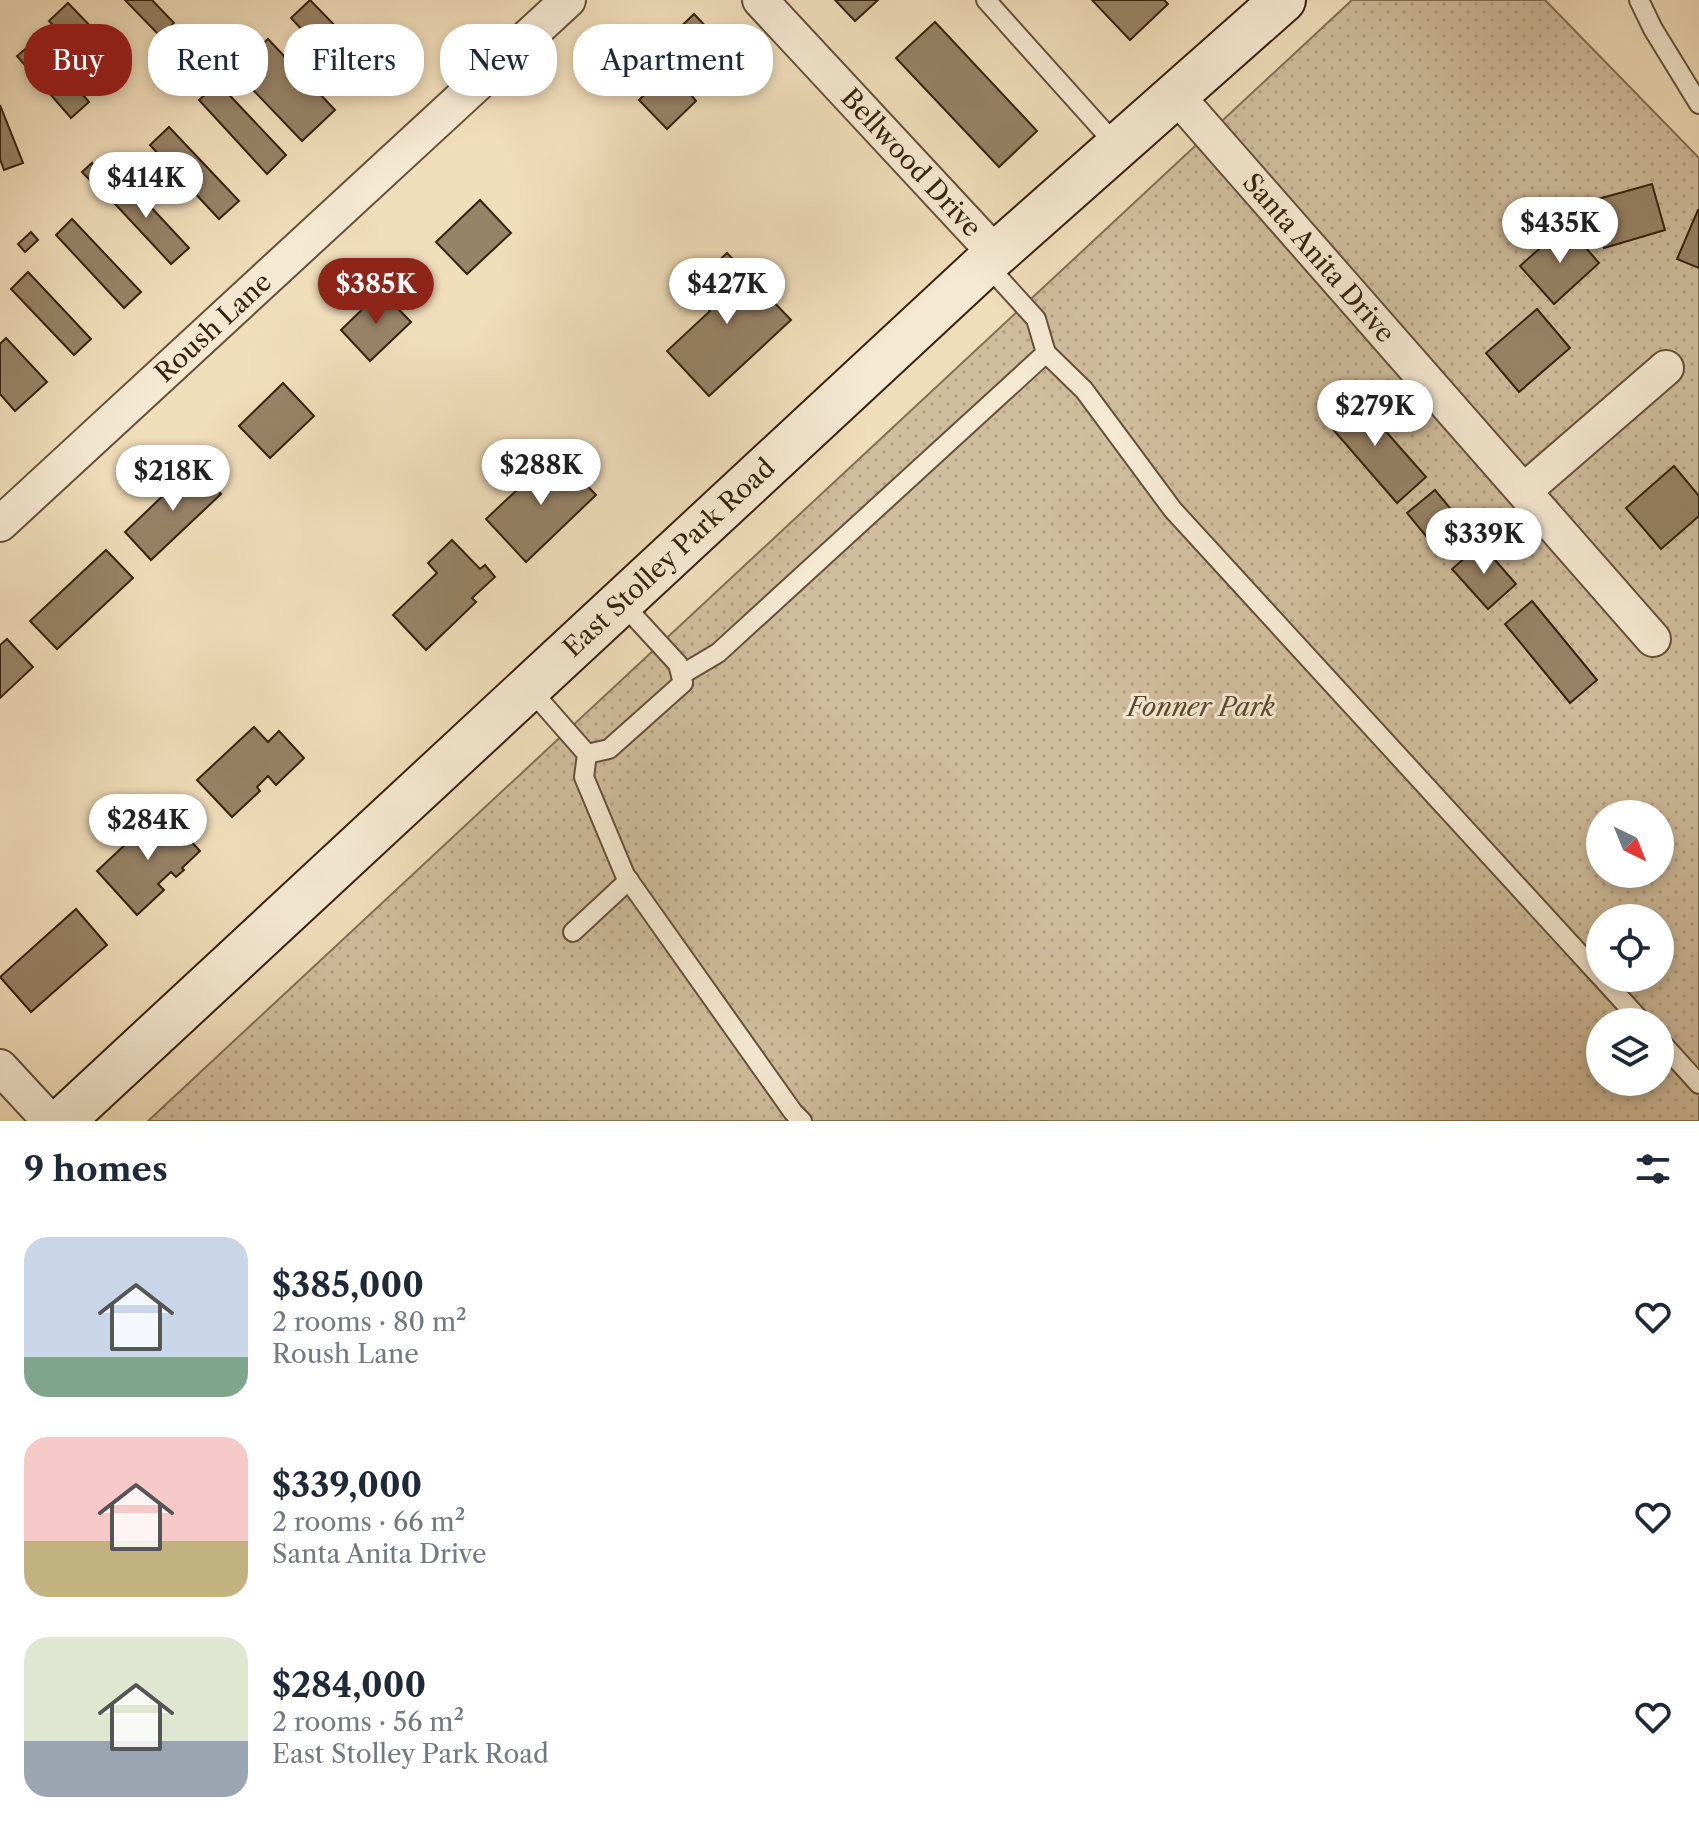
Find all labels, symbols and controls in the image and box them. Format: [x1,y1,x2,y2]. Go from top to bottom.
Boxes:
chip: Buy [24,24,132,96]
chip: Rent [148,24,268,96]
chip: Filters [284,24,424,96]
chip: New [440,24,557,96]
chip: Apartment [573,24,773,96]
street label: Bellwood Drive [834,82,988,244]
pin: $414K [90,152,202,220]
text: $414K [107,162,185,194]
street label: Santa Anita Drive [1236,167,1402,349]
pin: $435K [1504,197,1616,265]
text: $435K [1520,207,1600,239]
pin: $385K [320,258,432,326]
pin: $427K [671,258,783,326]
street label: Roush Lane [148,266,278,389]
text: $385K [336,268,416,300]
text: $427K [687,268,767,300]
pin: $279K [1319,380,1431,448]
text: $279K [1335,390,1415,422]
pin: $288K [485,439,597,507]
pin: $218K [117,445,229,513]
text: $288K [500,449,582,481]
street label: East Stolley Park Road [556,452,781,664]
text: $218K [134,455,212,487]
pin: $339K [1428,508,1540,576]
text: $339K [1444,518,1524,550]
park label: Fonner Park [1125,691,1275,723]
pin: $284K [92,794,204,862]
north arrow [1586,800,1674,888]
map controls [1586,800,1674,1096]
text: $284K [107,804,189,836]
button: locate [1586,904,1674,992]
button: layers [1586,1008,1674,1096]
icon: filters [1631,1147,1675,1191]
text: 9 homes [24,1148,168,1190]
text: $385,000 [272,1264,424,1306]
icon: home [88,1269,184,1365]
icon: heart [1631,1295,1675,1339]
text: 2 rooms · 80 m² [272,1306,467,1338]
text: Roush Lane [272,1338,419,1370]
text: $339,000 [272,1464,422,1506]
icon: home [88,1469,184,1565]
icon: heart [1631,1495,1675,1539]
text: 2 rooms · 66 m² [272,1506,465,1538]
text: Santa Anita Drive [272,1538,486,1570]
text: $284,000 [272,1664,426,1706]
icon: home [88,1669,184,1765]
icon: heart [1631,1695,1675,1739]
text: 2 rooms · 56 m² [272,1706,464,1738]
text: East Stolley Park Road [272,1738,549,1770]

